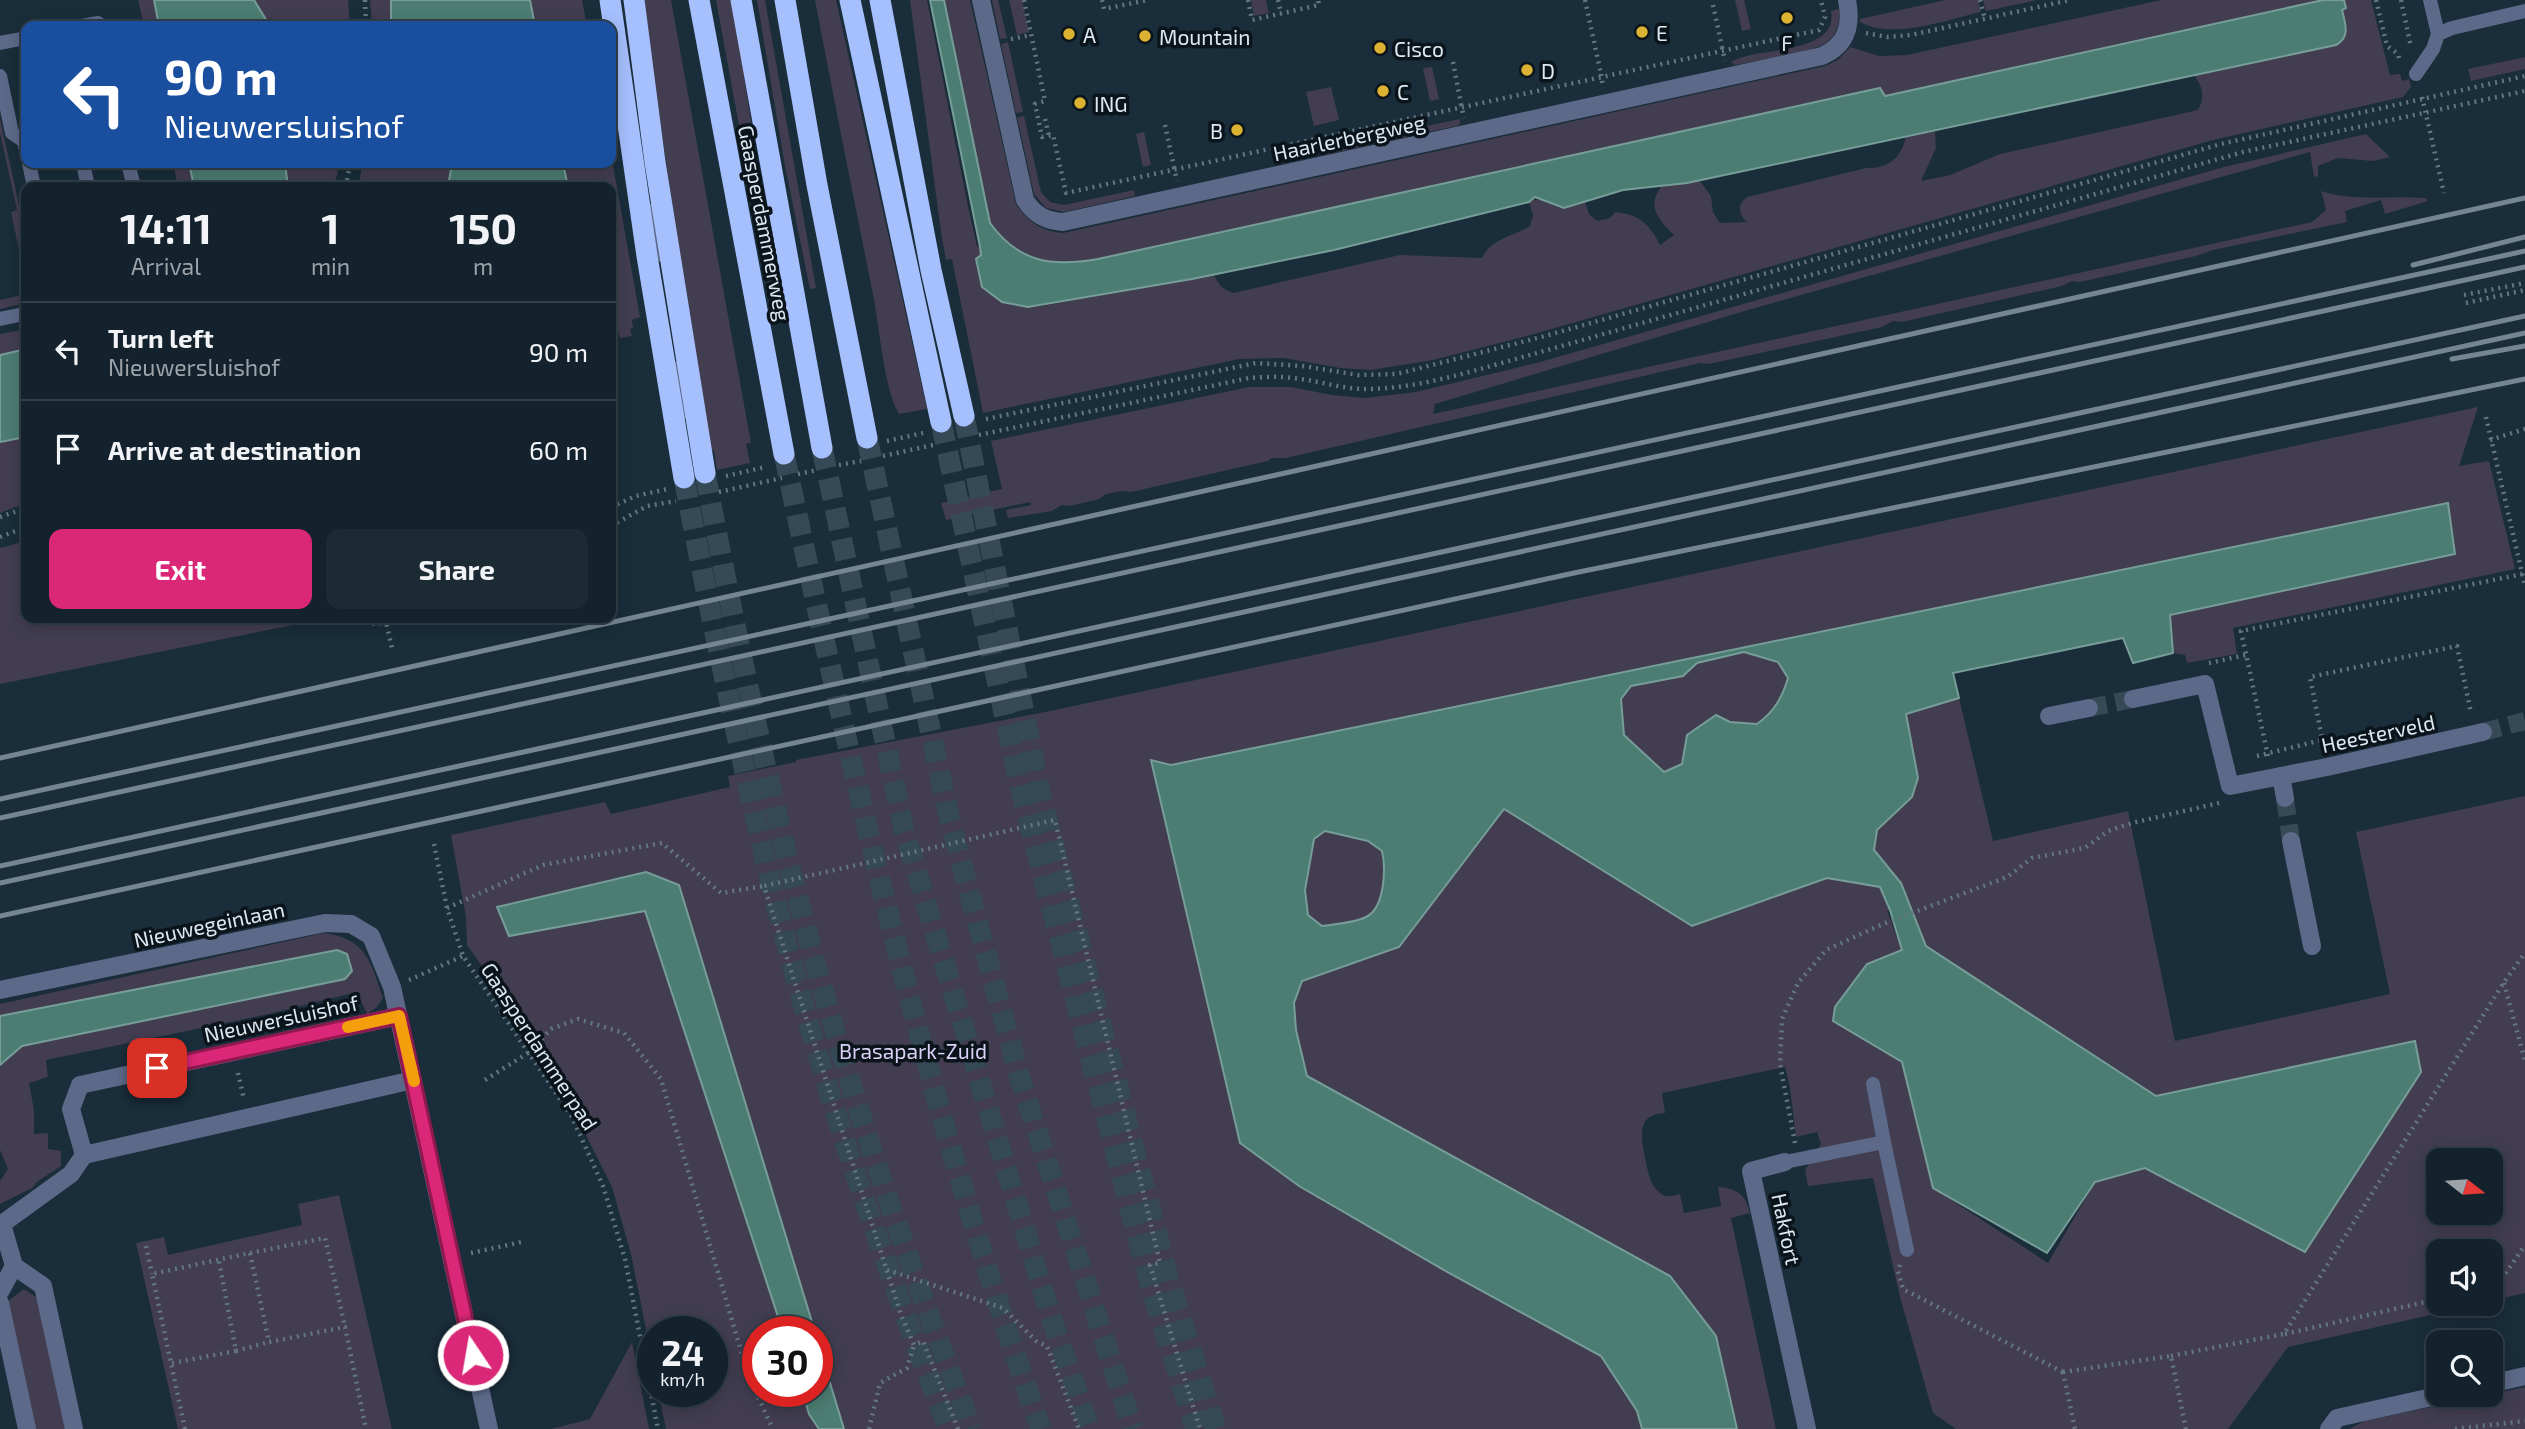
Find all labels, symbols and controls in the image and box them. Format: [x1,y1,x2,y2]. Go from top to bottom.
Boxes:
marker: F [1779,10,1795,26]
place label: E [1656,20,1668,45]
place label: A [1083,22,1096,47]
place label: Mountain [1159,24,1250,49]
marker: E [1634,24,1650,40]
marker: A [1061,26,1077,42]
marker: Mountain [1137,28,1153,44]
place label: F [1781,30,1793,55]
place label: Cisco [1394,36,1444,61]
marker: Cisco [1372,40,1388,56]
text: 90 m [164,46,278,105]
icon: left [49,49,140,140]
place label: D [1541,58,1555,83]
marker: D [1519,62,1535,78]
place label: C [1397,79,1409,104]
marker: C [1375,83,1391,99]
place label: ING [1094,91,1128,116]
marker: ING [1072,95,1088,111]
text: Nieuwersluishof [164,106,403,144]
street label: Haarlerbergweg [1271,109,1428,165]
place label: B [1210,118,1223,143]
marker: B [1229,122,1245,138]
street label: Gaasperdammerweg [734,123,796,323]
text: 14:11 [120,202,212,252]
text: 1 [321,202,340,252]
text: 150 [449,202,517,252]
text: Arrival [131,252,201,280]
text: min [311,252,350,280]
text: m [473,252,493,280]
text: Turn left [108,322,214,353]
icon: left [49,332,87,370]
text: 90 m [529,336,588,367]
text: Nieuwersluishof [108,353,280,381]
icon: arrive [49,430,87,468]
text: Arrive at destination [108,434,361,465]
text: 60 m [529,434,588,465]
button: Exit [49,529,312,609]
button: Share [326,529,588,609]
street label: Heesterveld [2319,709,2437,757]
street label: Nieuwegeinlaan [131,896,287,952]
street label: Gaasperdammerpad [477,958,603,1134]
street label: Nieuwersluishof [202,989,361,1047]
pin [127,1038,187,1098]
park label: Brasapark-Zuid [839,1038,987,1063]
icon: arrive [138,1049,176,1087]
north arrow [2426,1148,2502,1225]
map controls [2426,1148,2503,1407]
street label: Hakfort [1767,1191,1807,1267]
button: sound [2426,1239,2503,1316]
speed limit sign: 30 [742,1316,833,1407]
position arrow [436,1318,510,1392]
button: search [2426,1330,2503,1407]
text: 24 [661,1331,704,1373]
text: km/h [660,1368,705,1390]

